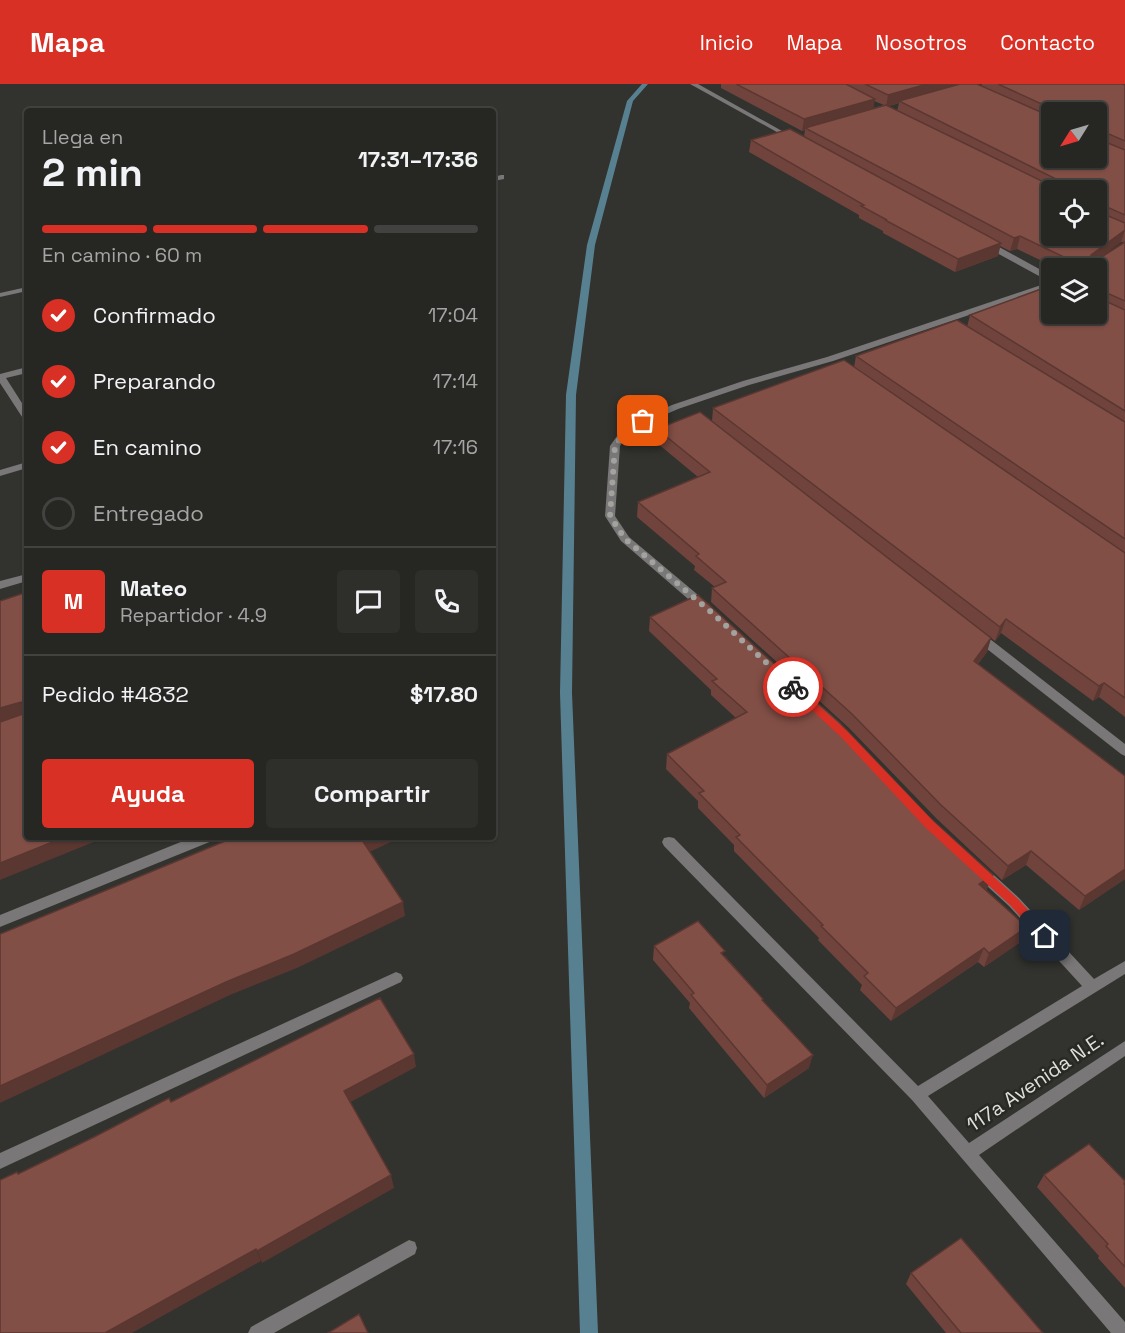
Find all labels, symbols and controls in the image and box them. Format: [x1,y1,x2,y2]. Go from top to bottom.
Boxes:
text: Mapa [30,24,105,60]
text: Inicio [700,29,754,56]
text: Mapa [787,29,842,56]
text: Nosotros [875,29,967,56]
text: Contacto [1000,29,1095,56]
north arrow [1041,102,1107,168]
map controls [1041,102,1107,324]
text: Llega en [42,124,123,150]
text: 17:31–17:36 [358,145,478,173]
text: 2 min [42,148,143,197]
button: locate [1041,180,1107,246]
text: En camino · 60 m [42,242,202,268]
button: layers [1041,258,1107,324]
icon: check [42,299,75,332]
text: Confirmado [93,301,216,329]
text: 17:04 [428,302,478,328]
icon: check [42,365,75,398]
text: Preparando [93,367,216,395]
text: 17:14 [432,368,478,394]
pin [617,395,668,446]
icon: bag [626,404,659,437]
icon: check [42,431,75,464]
text: En camino [93,433,202,461]
text: 17:16 [433,434,478,460]
text: Entregado [93,499,204,527]
button: chat [337,570,400,633]
button: phone [415,570,478,633]
text: Mateo [120,574,187,602]
text: M [64,587,83,615]
text: Repartidor · 4.9 [120,602,267,628]
courier [763,657,823,717]
icon: bike [777,671,810,704]
text: Pedido #4832 [42,680,189,708]
text: $17.80 [410,680,478,708]
button: Ayuda [42,759,254,828]
button: Compartir [266,759,478,828]
pin [1019,910,1070,961]
icon: home [1028,919,1061,952]
street label: 117a Avenida N.E. [961,1026,1109,1138]

